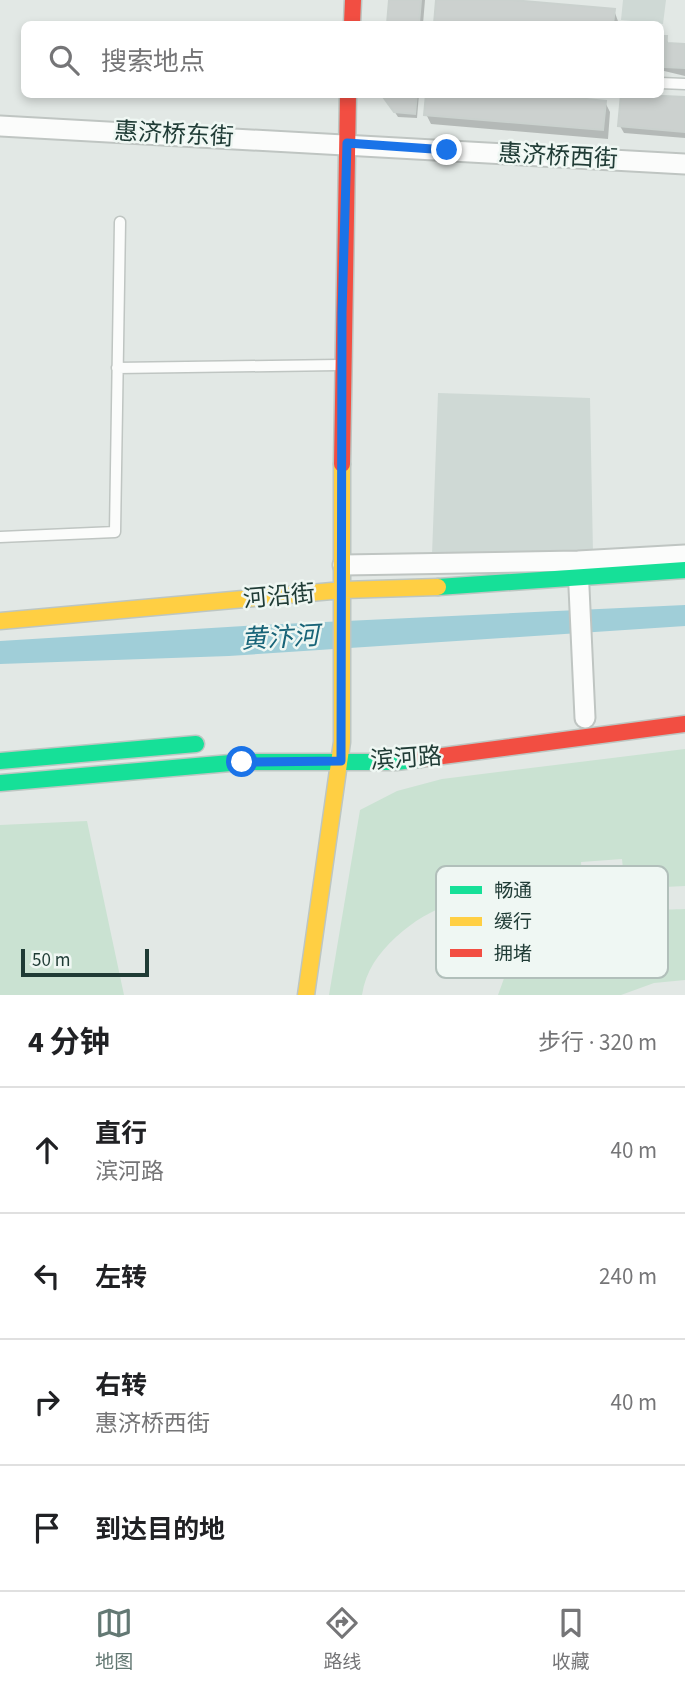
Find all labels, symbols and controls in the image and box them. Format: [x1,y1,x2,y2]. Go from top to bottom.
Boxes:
search box [21,21,664,98]
icon: search [45,41,83,79]
text: 搜索地点 [101,43,205,80]
street label: 惠济桥东街 [113,114,235,155]
route end [431,134,462,165]
street label: 惠济桥西街 [497,136,619,177]
street label: 河沿街 [242,576,316,617]
water label: 黄汴河 [240,617,325,658]
street label: 滨河路 [369,739,443,778]
route start [226,746,257,777]
legend [436,866,668,978]
text: 畅通 [494,878,532,905]
text: 缓行 [494,909,532,936]
text: 拥堵 [494,941,532,968]
scale bar [21,946,149,978]
text: 50 m [32,947,70,974]
text: 4 分钟 [28,1021,110,1064]
text: 步行 · 320 m [538,1026,657,1059]
text: 直行 [95,1115,147,1152]
icon: ahead [28,1131,66,1169]
text: 40 m [610,1134,657,1167]
text: 滨河路 [95,1155,164,1188]
icon: left [28,1257,66,1295]
text: 左转 [95,1259,147,1296]
text: 240 m [599,1260,657,1293]
text: 右转 [95,1367,147,1404]
icon: right [28,1383,66,1421]
text: 40 m [610,1386,657,1419]
text: 惠济桥西街 [95,1407,210,1440]
icon: arrive [28,1509,66,1547]
text: 到达目的地 [95,1511,225,1548]
tab: 地图 [95,1604,133,1676]
tab: 路线 [323,1604,362,1676]
tab: 收藏 [552,1604,590,1676]

